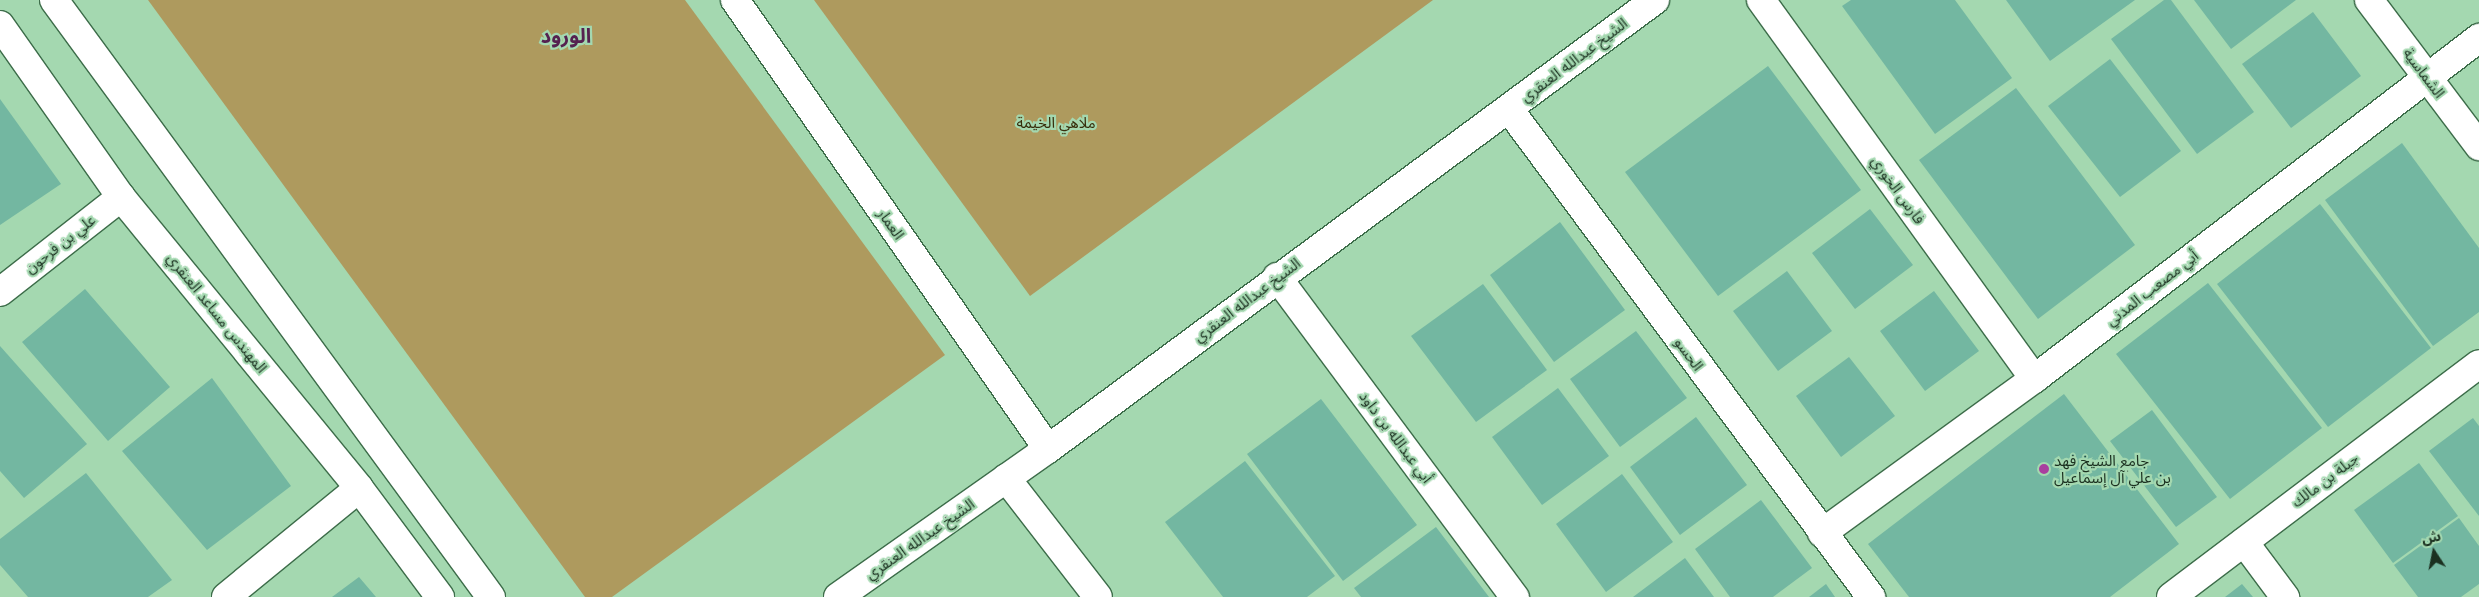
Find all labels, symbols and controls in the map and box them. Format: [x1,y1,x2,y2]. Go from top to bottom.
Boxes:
street label: الشيخ عبدالله العنقري [1517,14,1631,106]
district label: الورود [541,23,591,47]
street label: الشماسية [2399,44,2449,102]
park label: ملاهي الخيمة [1016,114,1096,132]
street label: فارس الخوري [1867,153,1929,227]
street label: العمار [874,205,908,243]
street label: علي بن فرحون [21,211,99,277]
street label: أبي مصعب المدني [2102,246,2202,330]
street label: المهندس مساعد العنقري [163,249,271,377]
street label: الشيخ عبدالله العنقري [1190,254,1304,346]
street label: الحسو [1671,334,1707,374]
street label: أبي عبدالله بن داود [1356,388,1436,486]
street label: جبلة بن مالك [2288,449,2362,511]
place label: جامع الشيخ فهد بن علي آل إسماعيل [2054,451,2171,486]
marker: جامع الشيخ فهد بن علي آل إسماعيل [2038,463,2050,475]
street label: الشيخ عبدالله العنقري [862,495,978,583]
north arrow [2409,527,2459,577]
text: ش [2420,527,2442,548]

